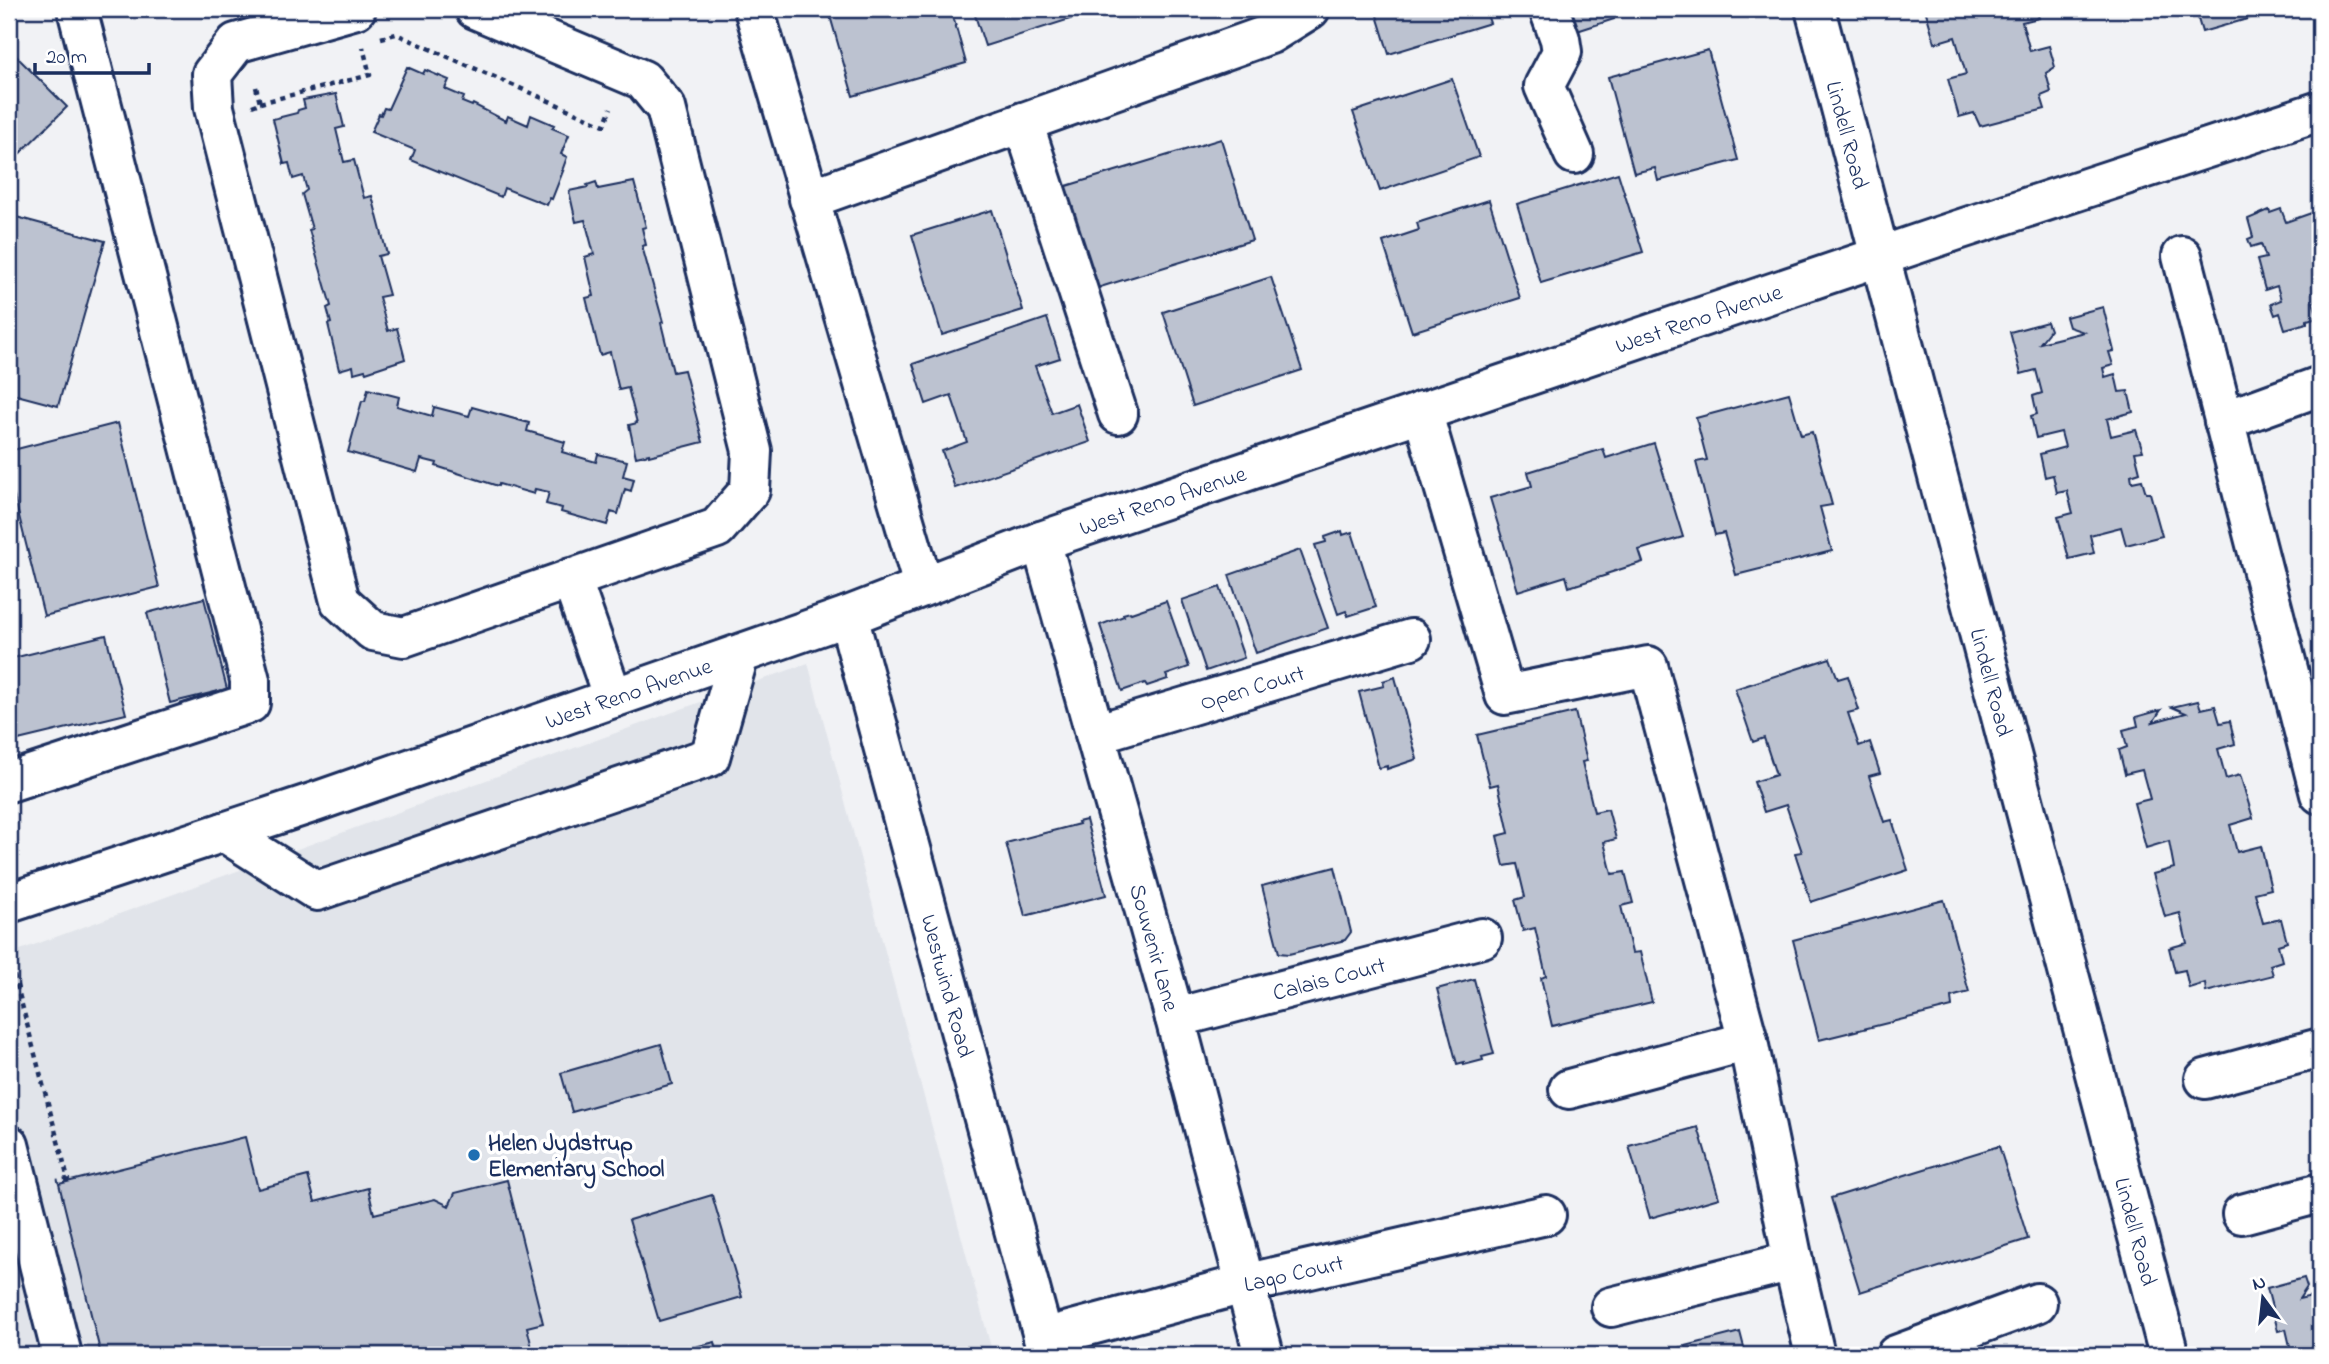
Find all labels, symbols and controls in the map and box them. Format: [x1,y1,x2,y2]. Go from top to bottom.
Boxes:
scale bar [35,32,149,76]
text: 20 m [46,43,87,73]
street label: Lindell Road [1816,78,1876,193]
street label: West Reno Avenue [1611,277,1788,364]
street label: West Reno Avenue [1075,458,1252,546]
street label: Lindell Road [1960,625,2020,741]
street label: West Reno Avenue [541,651,717,739]
street label: Open Court [1196,658,1309,720]
street label: Souvenir Lane [1119,881,1186,1016]
street label: Westwind Road [911,911,981,1062]
street label: Calais Court [1269,950,1390,1011]
place label: Helen Jydstrup Elementary School [488,1128,665,1189]
marker: Helen Jydstrup Elementary School [466,1147,482,1163]
street label: Lindell Road [2104,1174,2164,1290]
street label: Lago Court [1241,1248,1348,1303]
north arrow [2228,1262,2298,1332]
text: N [2250,1269,2269,1299]

